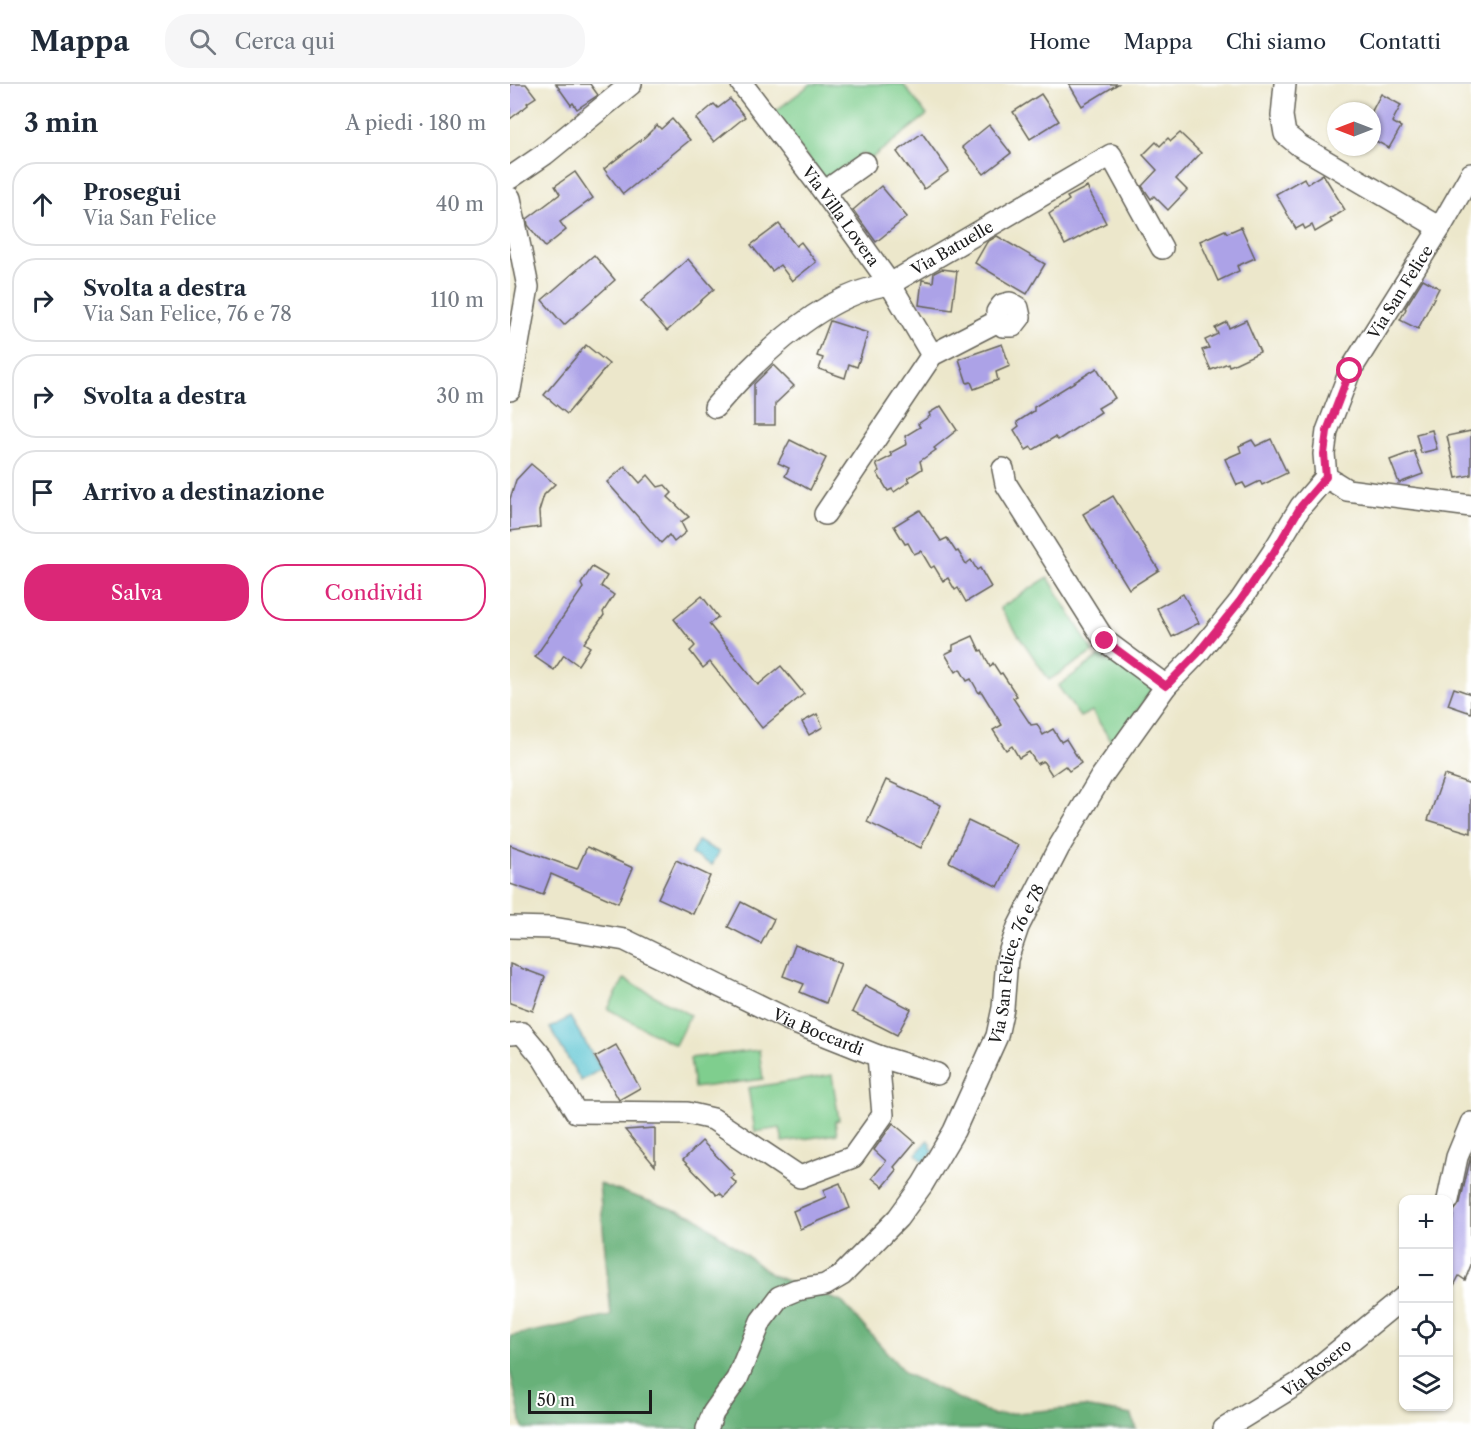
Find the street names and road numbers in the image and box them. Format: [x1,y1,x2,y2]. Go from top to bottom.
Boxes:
street label: Via Villa Lovera [797,161,884,270]
street label: Via Batuelle [907,216,997,280]
street label: Via San Felice [1363,241,1437,343]
street label: Via San Felice, 76 e 78 [984,880,1048,1049]
street label: Via Boccardi [769,1003,867,1059]
street label: Via Rosero [1277,1334,1355,1402]

